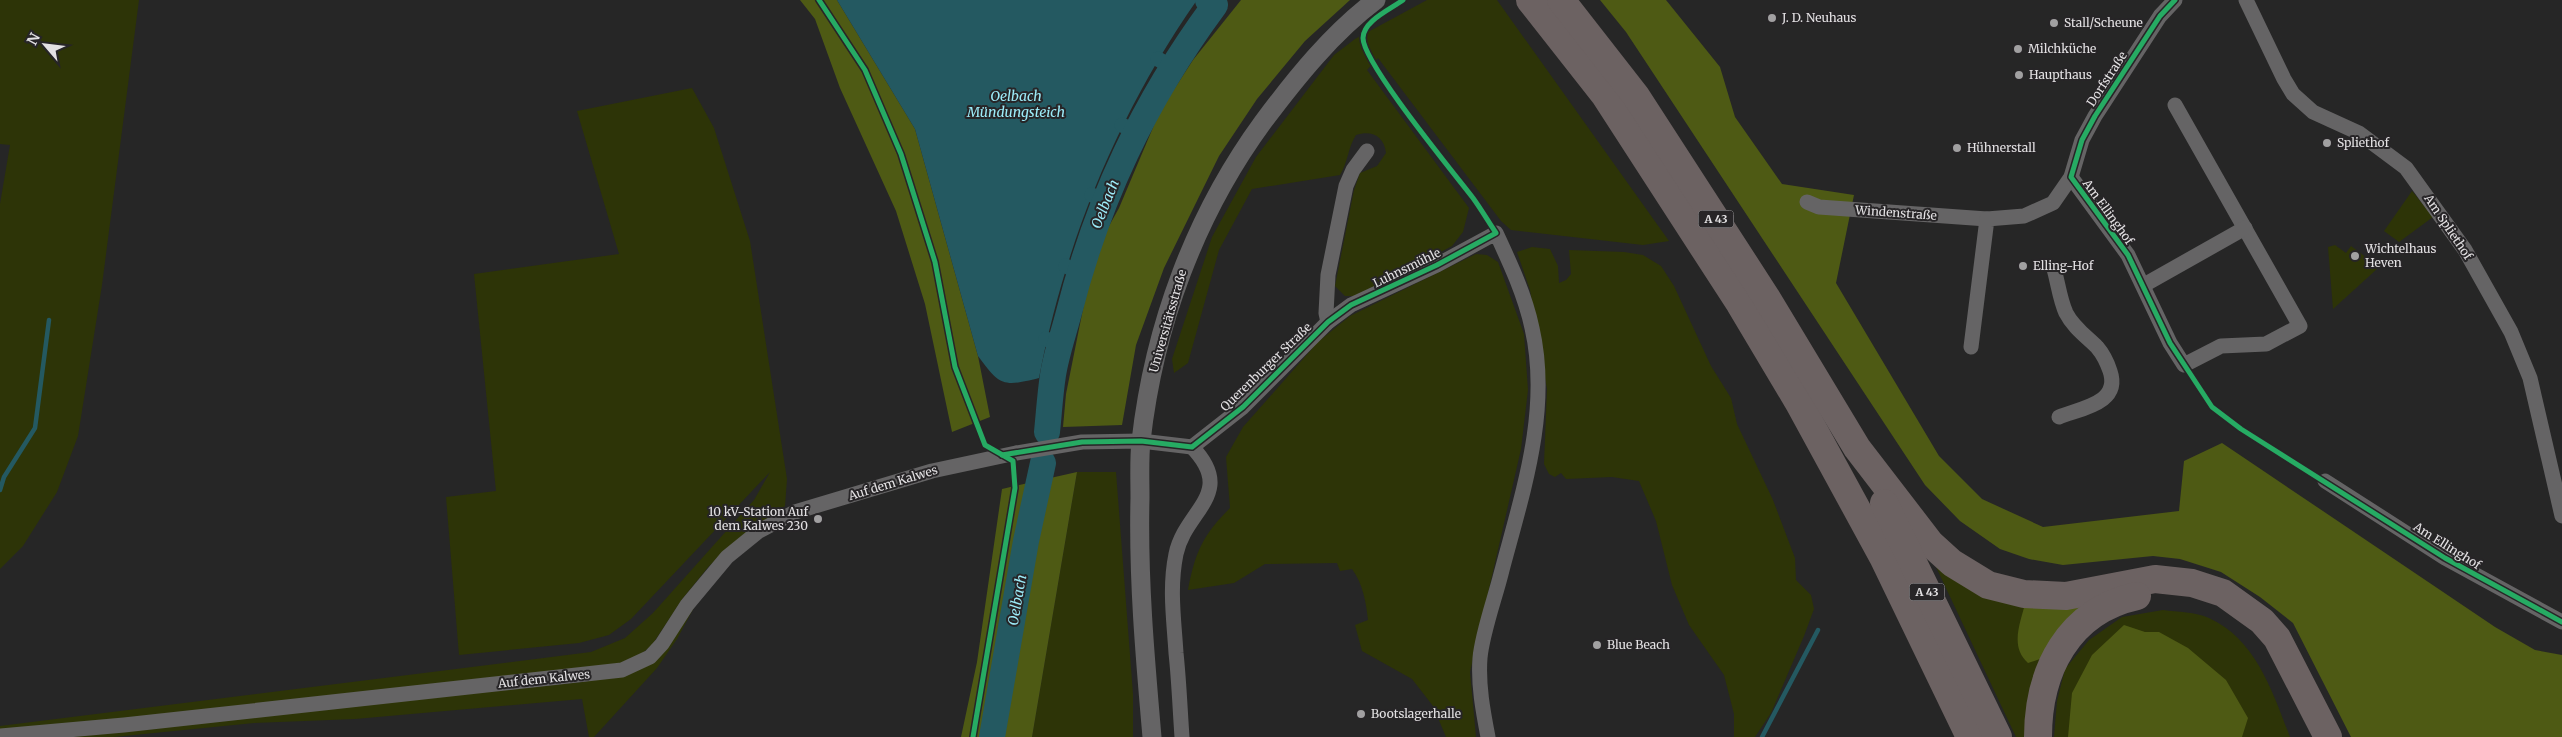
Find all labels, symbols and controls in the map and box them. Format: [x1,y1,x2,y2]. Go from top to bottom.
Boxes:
place label: J. D. Neuhaus [1781,10,1857,25]
marker: J. D. Neuhaus [1766,12,1778,24]
place label: Stall/Scheune [2064,15,2143,30]
marker: Stall/Scheune [2048,17,2060,29]
north arrow [20,20,70,70]
text: N [23,30,44,48]
place label: Milchküche [2028,41,2096,56]
marker: Milchküche [2012,43,2024,55]
street label: Dorfstraße [2083,48,2130,109]
place label: Haupthaus [2029,67,2092,82]
marker: Haupthaus [2013,69,2025,81]
water label: Oelbach Mündungsteich [966,87,1065,121]
place label: Spliethof [2337,135,2390,150]
marker: Spliethof [2321,137,2333,149]
place label: Hühnerstall [1967,140,2036,155]
marker: Hühnerstall [1951,142,1963,154]
street label: Am Ellinghof [2079,175,2137,247]
water label: Oelbach [1087,177,1123,231]
street label: Am Spliethof [2421,190,2476,262]
street label: Windenstraße [1854,202,1937,223]
road number: A 43 [1698,210,1734,228]
place label: Wichtelhaus Heven [2364,241,2436,270]
street label: Luhnsmühle [1371,245,1443,290]
marker: Wichtelhaus Heven [2349,250,2361,262]
place label: Elling-Hof [2033,258,2094,273]
marker: Elling-Hof [2017,260,2029,272]
street label: Universitätsstraße [1146,268,1189,374]
street label: Querenburger Straße [1217,319,1314,414]
street label: Auf dem Kalwes [846,462,939,503]
place label: 10 kV-Station Auf dem Kalwes 230 [708,504,808,533]
marker: 10 kV-Station Auf dem Kalwes 230 [812,513,824,525]
street label: Am Ellinghof [2410,518,2484,572]
water label: Oelbach [1004,573,1030,627]
road number: A 43 [1910,584,1944,600]
place label: Blue Beach [1607,637,1670,652]
marker: Blue Beach [1591,639,1603,651]
street label: Auf dem Kalwes [496,666,591,691]
place label: Bootslagerhalle [1371,706,1461,721]
marker: Bootslagerhalle [1355,708,1367,720]

